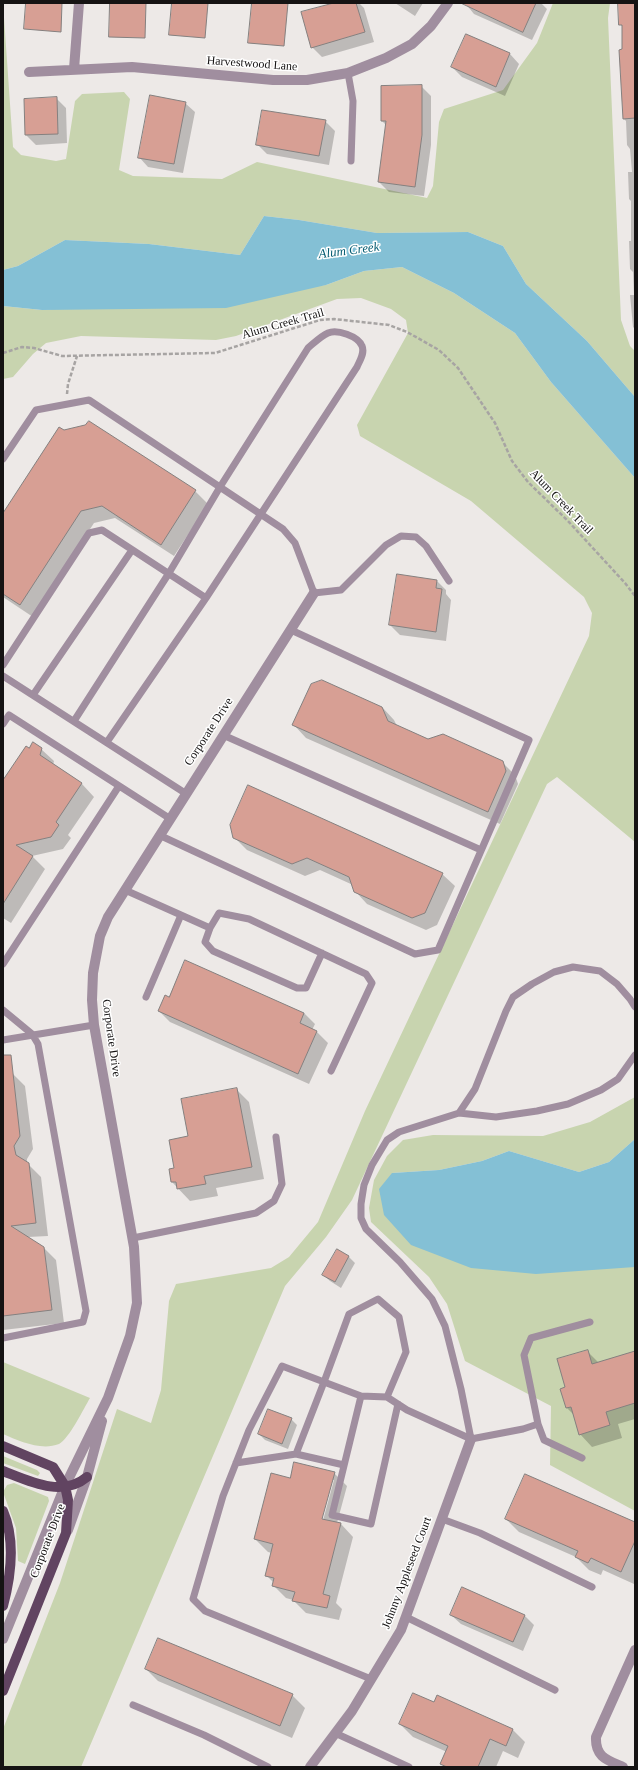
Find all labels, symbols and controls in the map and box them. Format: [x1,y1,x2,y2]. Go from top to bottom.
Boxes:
street label: Harvestwood Lane [206,54,298,74]
water label: Alum Creek [318,240,380,262]
street label: Alum Creek Trail [240,305,326,343]
street label: Alum Creek Trail [526,466,596,538]
street label: Corporate Drive [182,695,236,769]
street label: Corporate Drive [98,998,124,1078]
street label: Corporate Drive [27,1502,69,1580]
street label: Johnny Appleseed Court [379,1515,435,1631]

